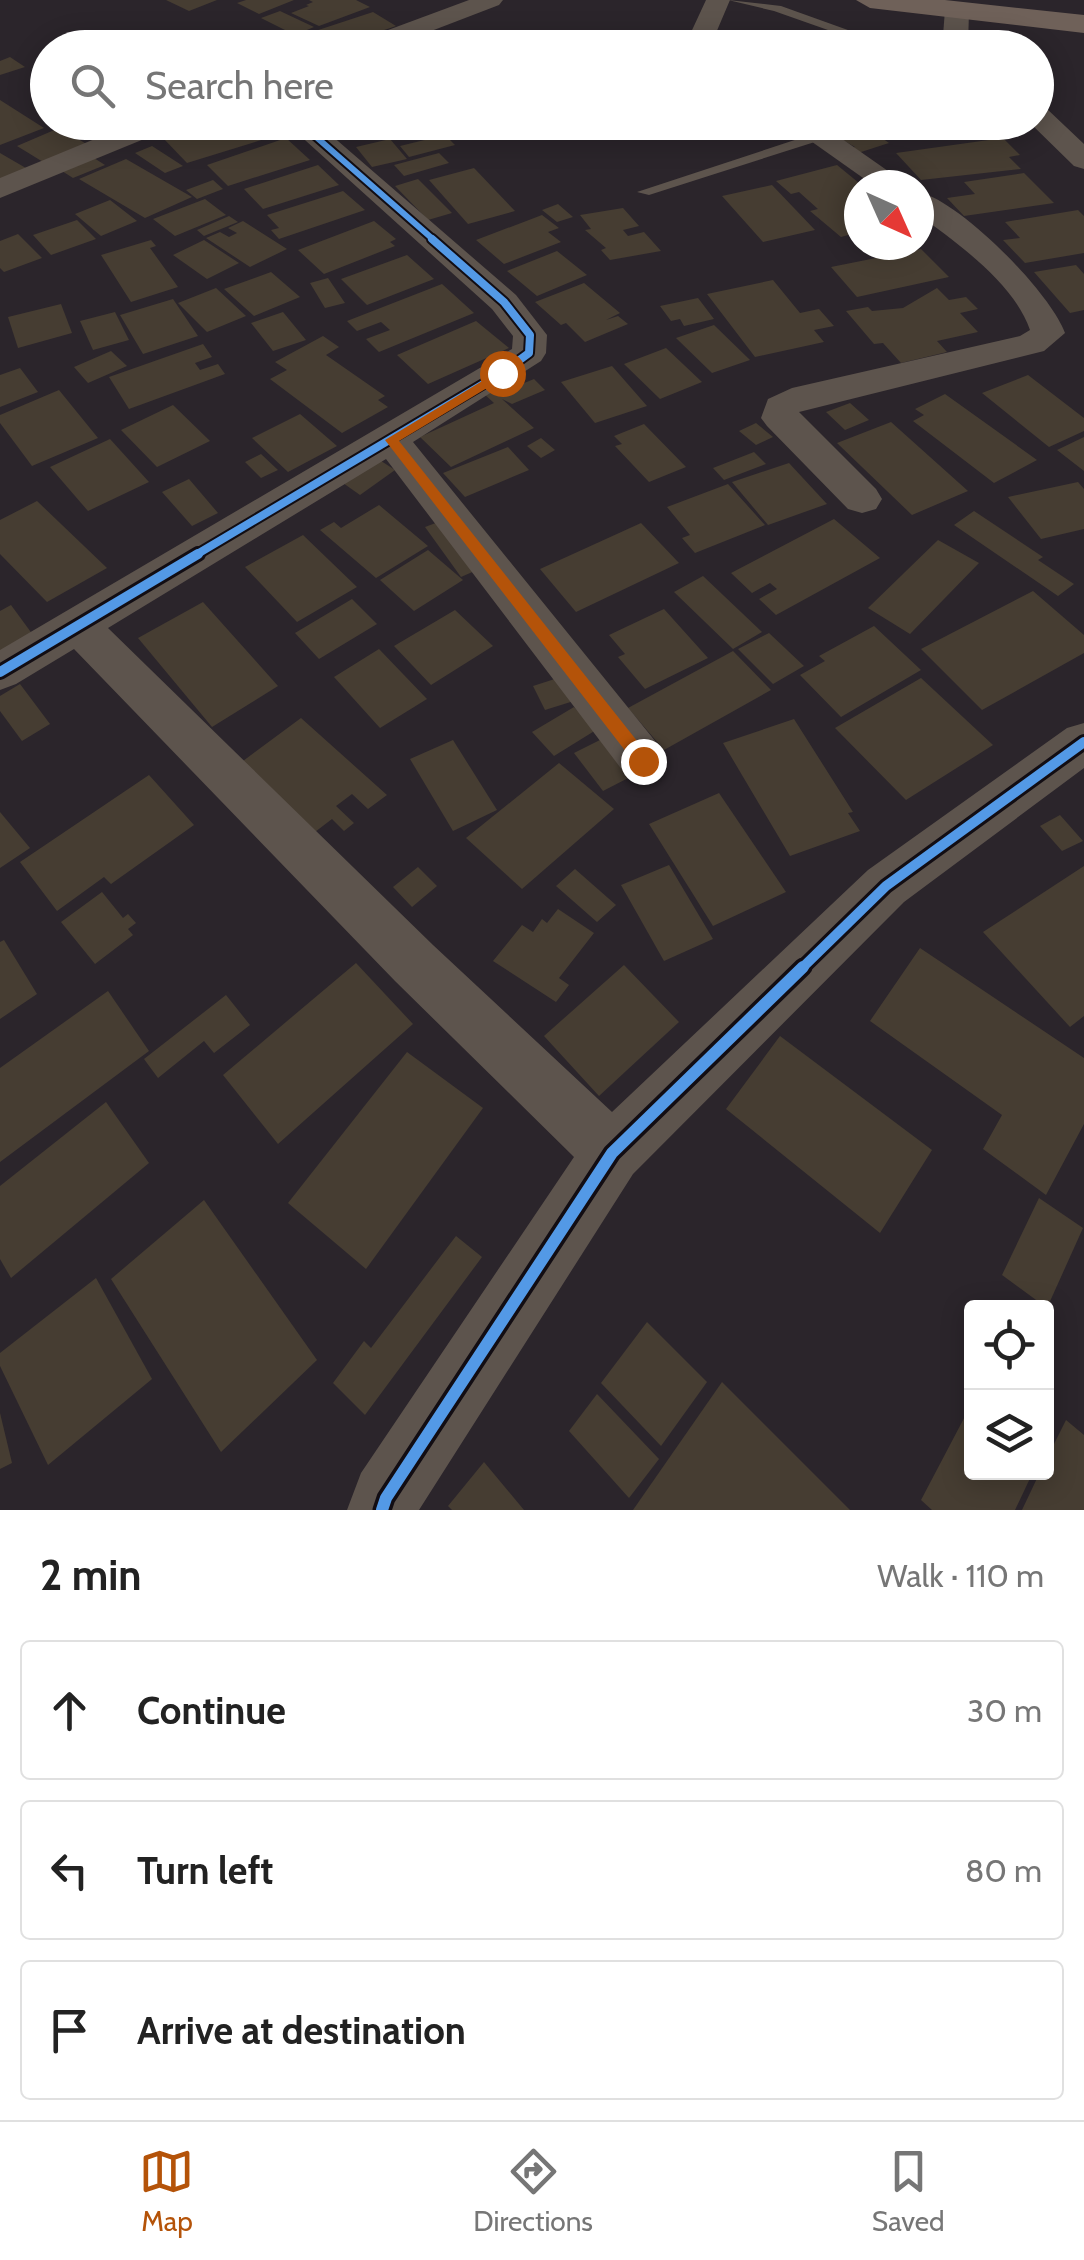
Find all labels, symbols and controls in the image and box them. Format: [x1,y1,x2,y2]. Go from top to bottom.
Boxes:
search box [30,30,1054,140]
icon: search [65,58,120,113]
text: Search here [145,62,334,109]
north arrow [844,170,934,260]
route start [480,351,526,397]
route end [621,739,667,785]
map controls [964,1300,1054,1480]
button: locate [964,1300,1054,1390]
button: layers [964,1390,1054,1480]
text: 2 min [40,1549,141,1601]
text: Walk · 110 m [877,1556,1044,1595]
icon: ahead [42,1683,97,1738]
text: Continue [137,1687,286,1734]
text: 30 m [967,1691,1042,1730]
icon: left [42,1843,97,1898]
text: Turn left [137,1847,273,1894]
text: 80 m [965,1851,1042,1890]
icon: arrive [42,2003,97,2058]
text: Arrive at destination [137,2007,466,2054]
tab: Map [139,2144,194,2238]
tab: Directions [473,2144,593,2238]
tab: Saved [872,2144,945,2238]

